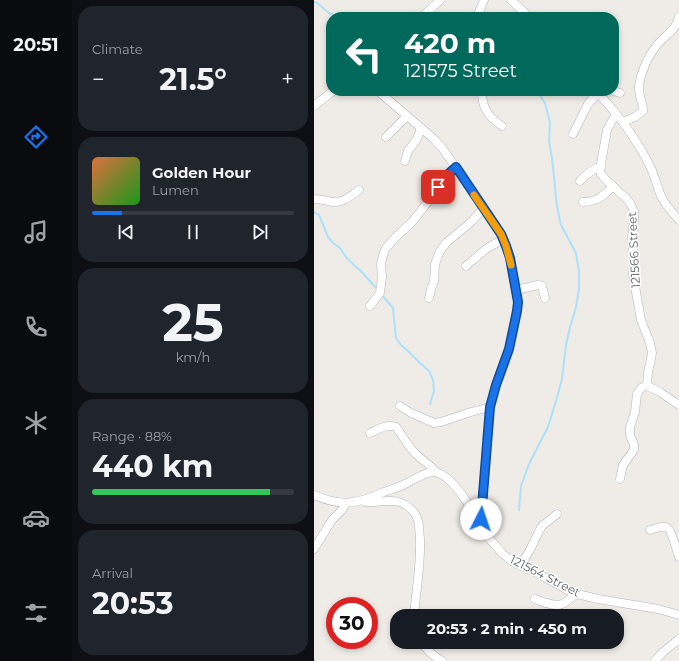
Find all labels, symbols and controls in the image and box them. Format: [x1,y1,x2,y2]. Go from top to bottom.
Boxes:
text: 420 m [404,26,496,60]
icon: left [338,28,390,80]
text: 20:51 [13,34,59,56]
text: Climate [92,41,143,57]
text: 121575 Street [404,60,517,82]
text: 21.5° [159,61,227,98]
text: − [92,66,105,93]
text: + [281,66,294,93]
icon: directions [22,123,50,151]
text: Golden Hour [152,163,251,182]
pin [421,170,455,204]
icon: arrive [427,176,449,198]
text: Lumen [152,182,199,198]
street label: 121566 Street [624,211,643,289]
icon: music [22,218,50,246]
icon: previous [115,221,137,243]
icon: pause [182,221,204,243]
icon: next [249,221,271,243]
text: 25 [162,291,224,354]
icon: phone [22,313,50,341]
text: km/h [176,349,210,365]
icon: climate [22,409,50,437]
text: Range · 88% [92,428,172,444]
text: 440 km [92,448,213,485]
position arrow [460,498,502,540]
icon: car [22,504,50,532]
street label: 121564 Street [508,551,583,600]
text: Arrival [92,565,133,581]
text: 20:53 [92,585,173,622]
speed limit sign: 30 [326,597,378,649]
icon: filters [22,599,50,627]
text: 20:53 · 2 min · 450 m [427,619,587,638]

